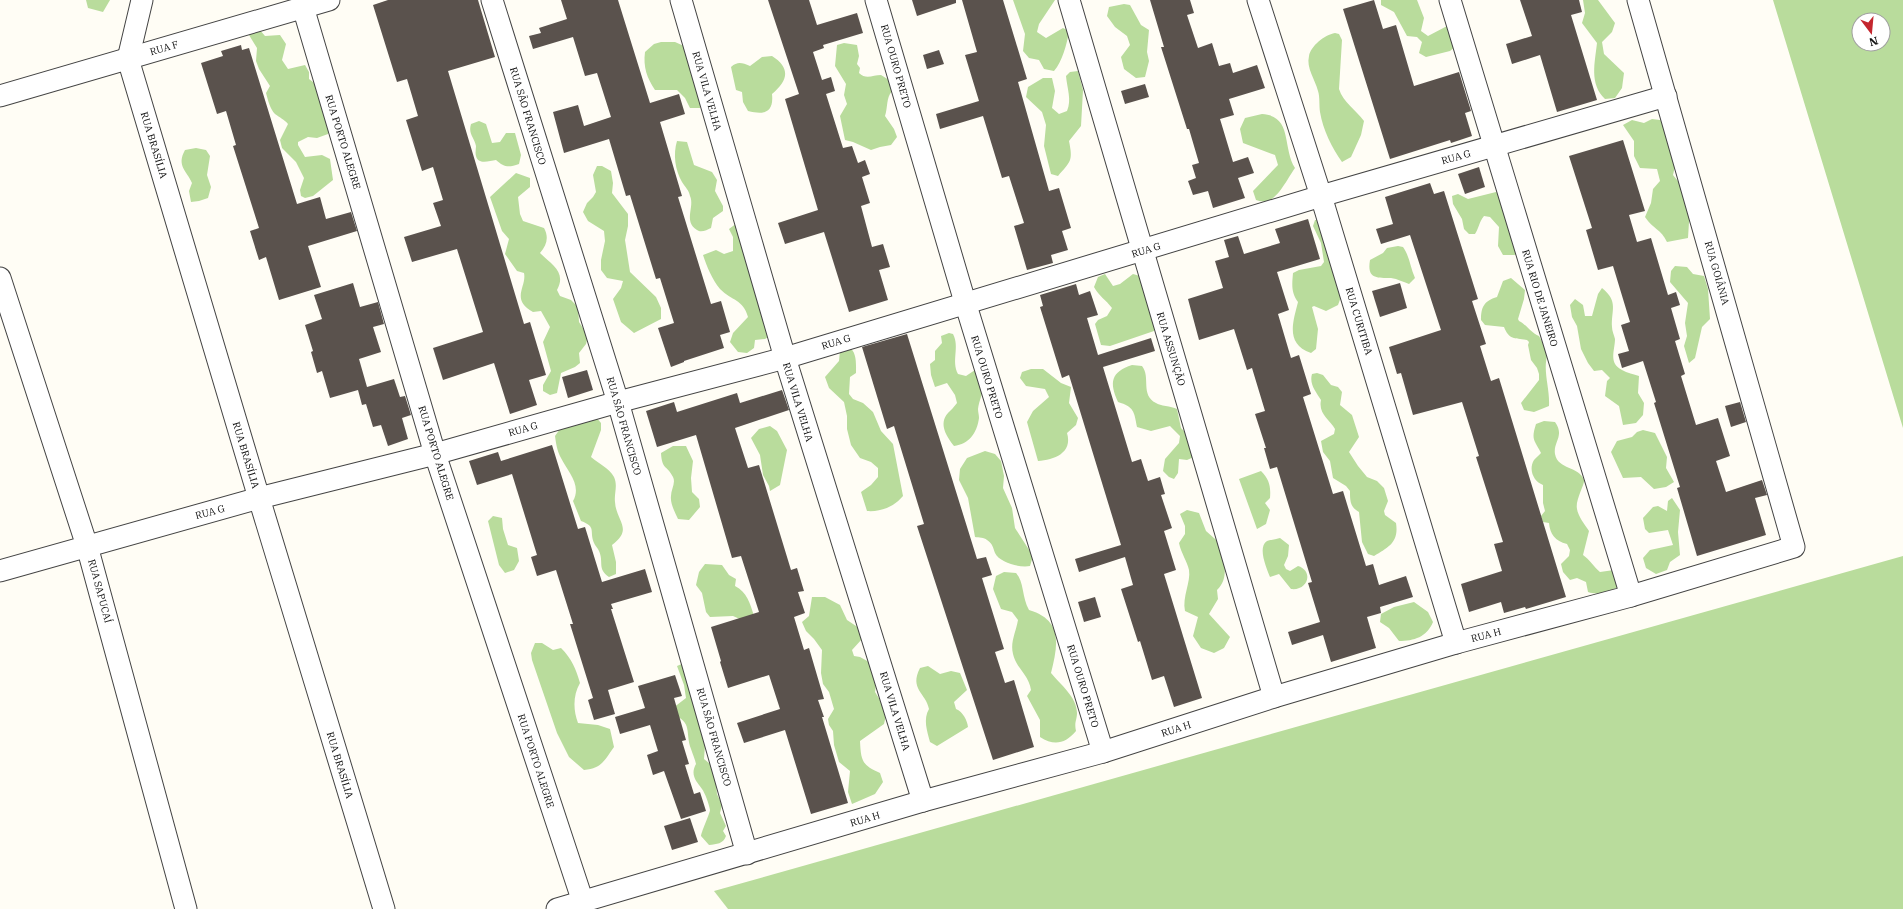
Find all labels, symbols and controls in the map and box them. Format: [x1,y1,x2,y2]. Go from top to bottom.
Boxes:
north arrow [1851,12,1891,52]
street label: RUA OURO PRETO [878,23,914,109]
text: N [1867,34,1880,50]
street label: RUA F [148,38,180,58]
street label: RUA VILA VELHA [689,50,725,132]
street label: RUA SÃO FRANCISCO [507,65,549,167]
street label: RUA PORTO ALEGRE [322,93,364,191]
street label: RUA BRASÍLIA [138,110,170,180]
street label: RUA G [1440,147,1472,167]
street label: RUA G [1130,239,1162,261]
street label: RUA GOIÂNIA [1702,240,1732,307]
street label: RUA RIO DE JANEIRO [1519,248,1561,348]
street label: RUA CURITIBA [1343,286,1376,357]
street label: RUA ASSUNÇÃO [1154,310,1188,388]
street label: RUA G [820,331,852,353]
street label: RUA OURO PRETO [968,334,1006,420]
street label: RUA VILA VELHA [780,361,816,443]
street label: RUA SÃO FRANCISCO [604,375,644,477]
street label: RUA PORTO ALEGRE [415,404,457,502]
street label: RUA G [507,419,539,439]
street label: RUA BRASÍLIA [230,420,262,490]
street label: RUA G [194,502,226,522]
street label: RUA SAPUCAÍ [85,558,115,624]
street label: RUA H [1469,625,1503,645]
street label: RUA OURO PRETO [1064,643,1102,729]
street label: RUA VILA VELHA [877,670,913,752]
street label: RUA SÃO FRANCISCO [694,686,734,788]
street label: RUA PORTO ALEGRE [515,712,557,810]
street label: RUA H [1159,718,1193,740]
street label: RUA BRASÍLIA [324,730,356,800]
street label: RUA H [848,808,882,830]

